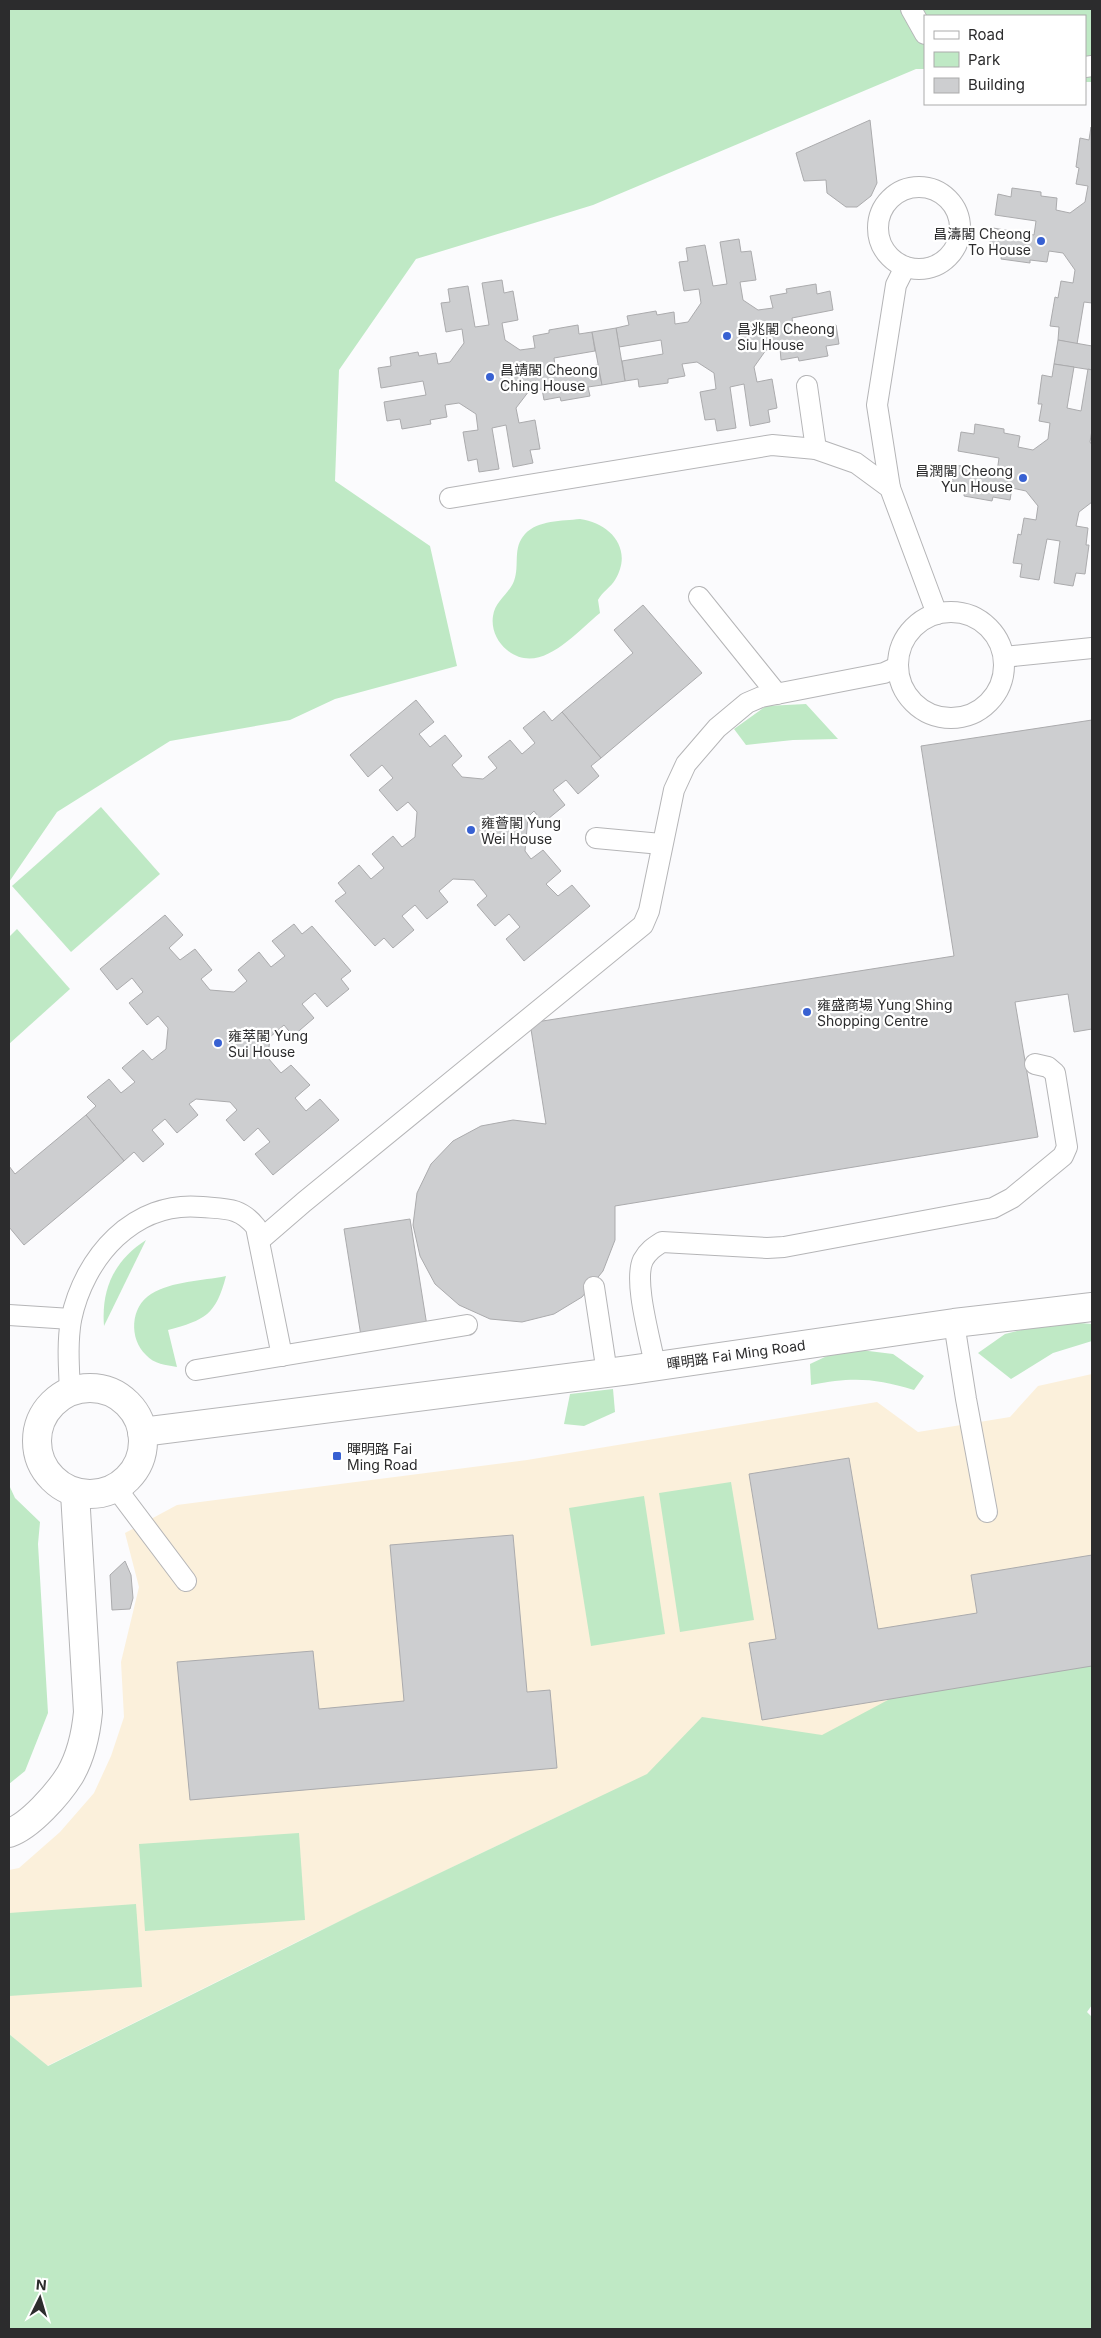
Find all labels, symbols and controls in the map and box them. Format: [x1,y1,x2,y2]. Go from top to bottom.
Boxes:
legend [924,15,1086,105]
text: Road [968,25,1004,44]
text: Park [968,50,1001,69]
text: Building [968,75,1025,94]
place label: 昌濤閣 Cheong To House [933,225,1031,258]
marker: 昌濤閣 Cheong To House [1035,235,1047,247]
place label: 昌兆閣 Cheong Siu House [737,320,835,353]
marker: 昌兆閣 Cheong Siu House [721,330,733,342]
place label: 昌靖閣 Cheong Ching House [500,361,598,394]
marker: 昌靖閣 Cheong Ching House [484,371,496,383]
place label: 昌潤閣 Cheong Yun House [915,462,1013,495]
marker: 昌潤閣 Cheong Yun House [1017,472,1029,484]
place label: 雍薈閣 Yung Wei House [481,814,561,847]
marker: 雍薈閣 Yung Wei House [465,824,477,836]
place label: 雍盛商場 Yung Shing Shopping Centre [817,996,952,1029]
marker: 雍盛商場 Yung Shing Shopping Centre [801,1006,813,1018]
place label: 雍萃閣 Yung Sui House [228,1027,308,1060]
marker: 雍萃閣 Yung Sui House [212,1037,224,1049]
street label: 暉明路 Fai Ming Road [666,1336,806,1372]
place label: 暉明路 Fai Ming Road [347,1440,418,1473]
marker: 暉明路 Fai Ming Road [331,1450,343,1462]
north arrow [15,2273,65,2323]
text: N [35,2276,47,2293]

